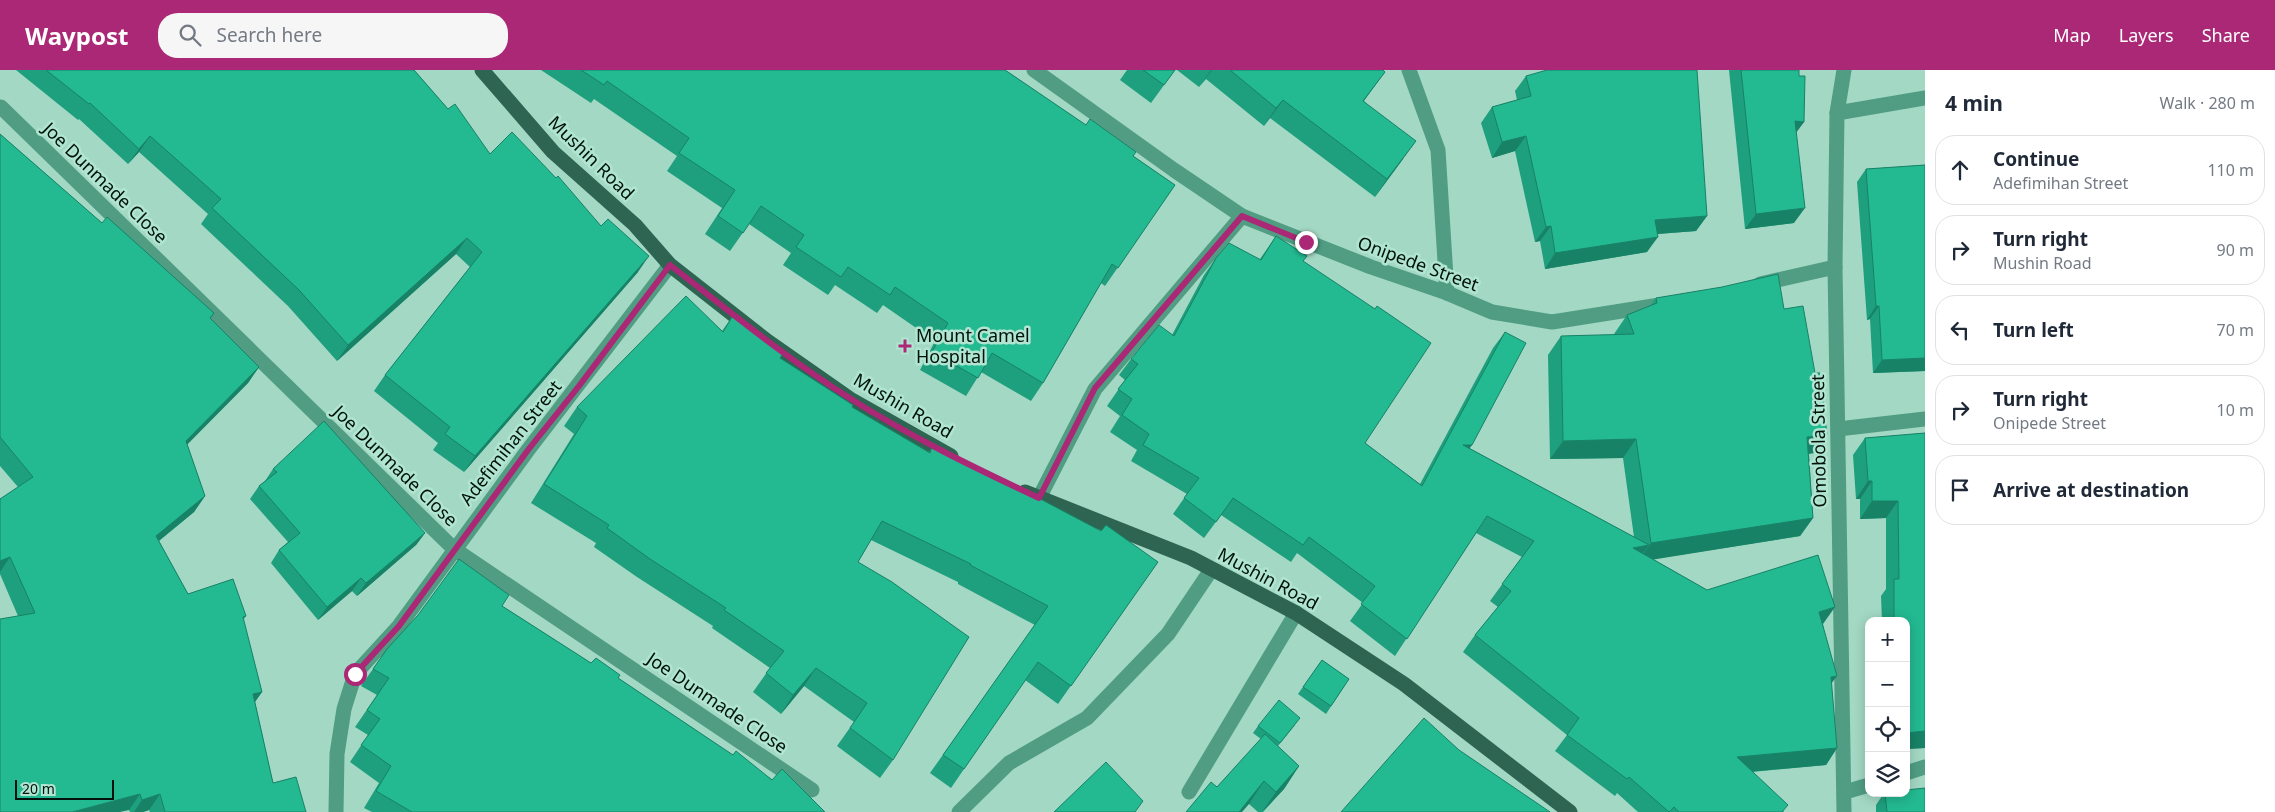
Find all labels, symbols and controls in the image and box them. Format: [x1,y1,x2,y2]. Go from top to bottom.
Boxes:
search box [158,13,508,58]
text: Waypost [25,19,128,52]
icon: search [176,21,204,49]
text: Search here [216,22,322,48]
text: Map [2053,23,2091,47]
text: Layers [2119,23,2174,47]
text: Share [2202,23,2250,47]
text: 4 min [1945,89,2003,117]
text: Walk · 280 m [2160,92,2255,114]
street label: Mushin Road [543,110,640,204]
street label: Joe Dunmade Close [37,115,173,248]
text: Continue [1993,146,2079,172]
icon: ahead [1946,156,1974,184]
text: 110 m [2207,159,2254,181]
text: Adefimihan Street [1993,172,2128,194]
text: Turn right [1993,226,2088,252]
street label: Onipede Street [1354,230,1483,296]
route end [1295,231,1318,254]
icon: right [1946,236,1974,264]
text: 90 m [2217,239,2254,261]
text: Mushin Road [1993,252,2092,274]
icon: left [1946,316,1974,344]
text: Turn left [1993,317,2074,343]
text: 70 m [2217,319,2254,341]
place label: Mount Camel Hospital [916,323,1030,368]
marker: Mount Camel Hospital [898,339,912,353]
street label: Mushin Road [849,367,958,443]
street label: Omobola Street [1805,374,1831,508]
street label: Adefimihan Street [454,375,567,510]
text: Turn right [1993,386,2088,412]
icon: right [1946,396,1974,424]
street label: Joe Dunmade Close [327,398,463,531]
text: 10 m [2217,399,2254,421]
text: Onipede Street [1993,412,2106,434]
icon: arrive [1946,476,1974,504]
text: Arrive at destination [1993,477,2189,503]
street label: Mushin Road [1214,541,1323,615]
map controls [1865,617,1910,797]
button: + [1865,617,1910,662]
street label: Joe Dunmade Close [641,645,792,758]
button: − [1865,662,1910,707]
route start [344,663,367,686]
button: locate [1865,707,1910,752]
button: layers [1865,752,1910,797]
scale bar [15,777,114,800]
text: 20 m [22,779,55,798]

